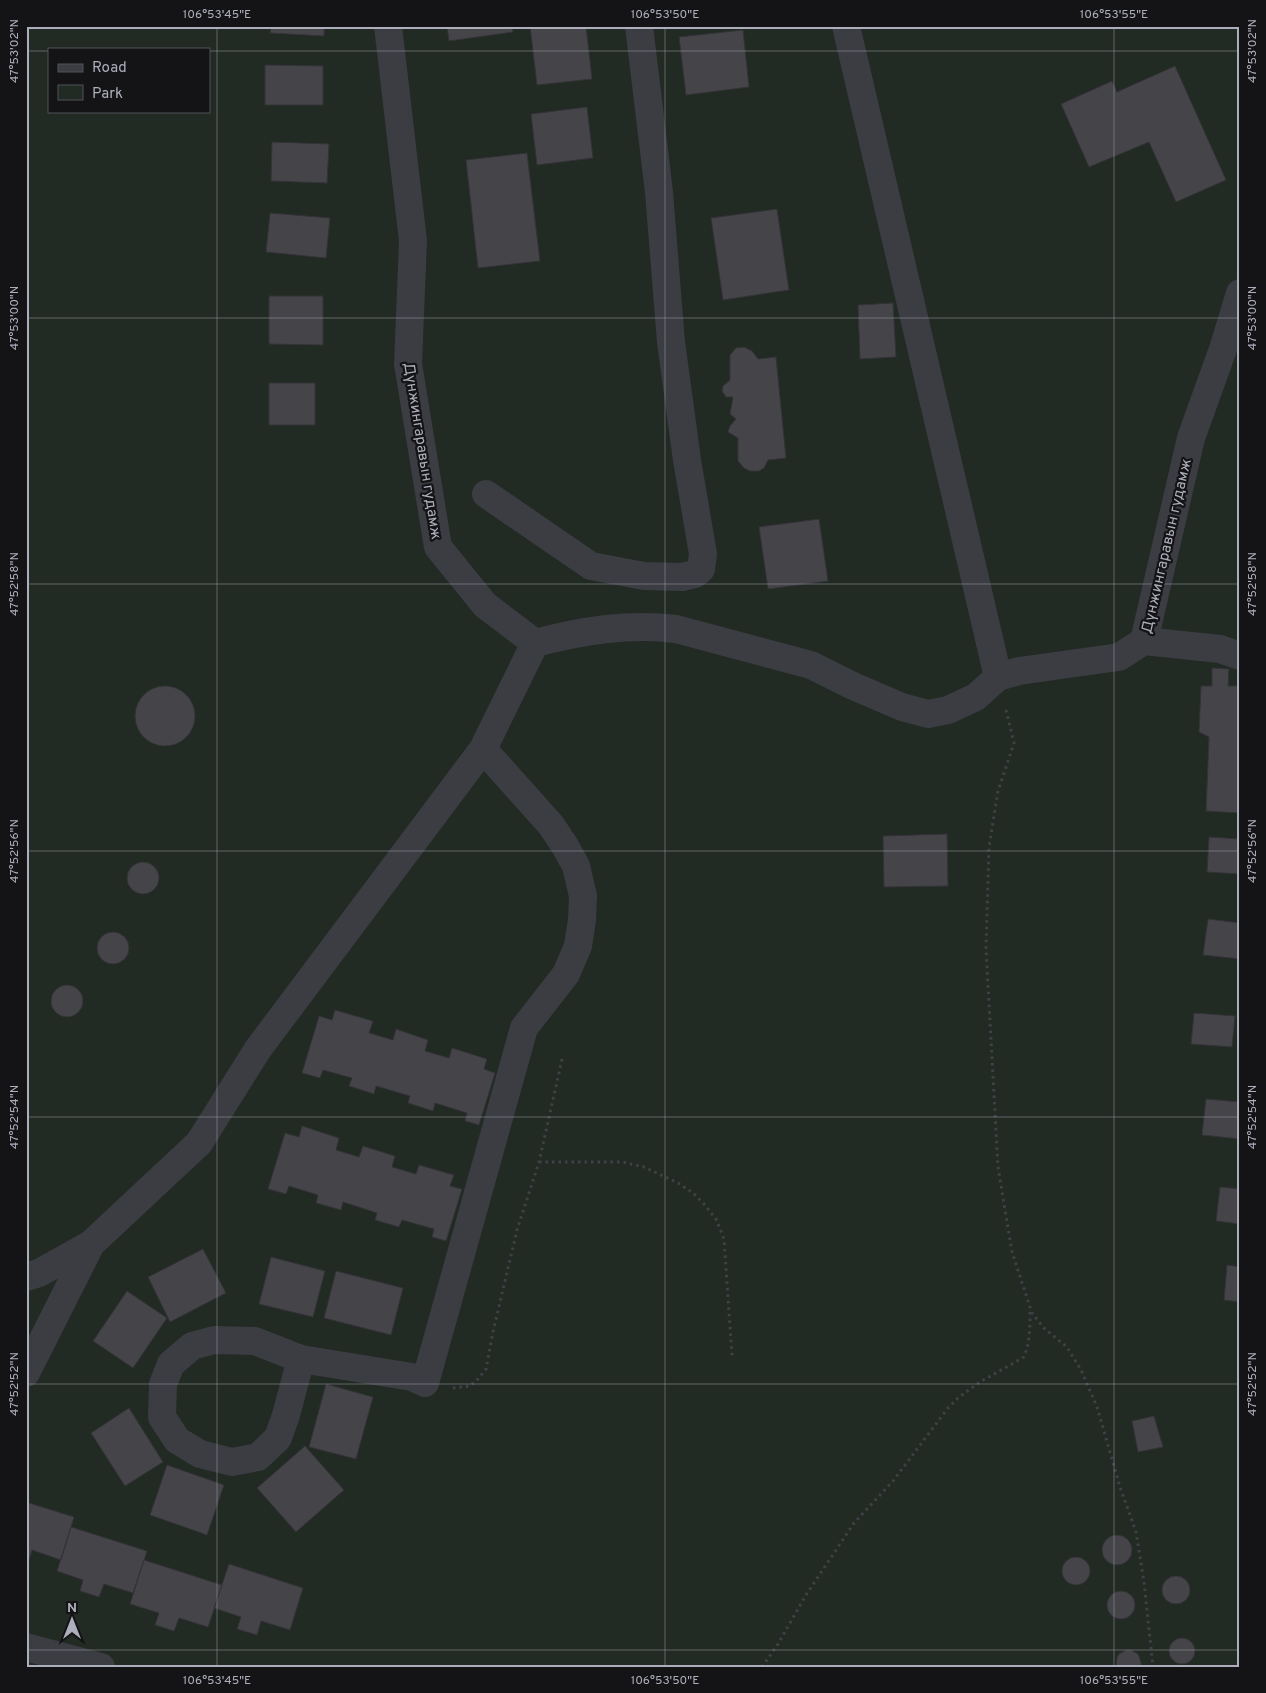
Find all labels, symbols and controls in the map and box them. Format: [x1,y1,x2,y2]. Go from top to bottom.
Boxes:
text: 106°53'45"E [183,7,251,23]
text: 106°53'50"E [631,7,699,23]
text: 106°53'55"E [1080,7,1148,23]
text: 47°53'02"N [7,19,23,83]
text: 47°53'02"N [1245,19,1261,83]
legend [48,48,210,112]
text: Road [92,59,127,78]
text: Park [92,85,123,104]
text: 47°53'00"N [7,286,23,350]
text: 47°53'00"N [1245,286,1261,350]
street label: Дүнжингаравын гудамж [398,361,445,541]
street label: Дүнжингаравын гудамж [1138,457,1197,636]
text: 47°52'58"N [7,552,23,616]
text: 47°52'58"N [1245,552,1261,616]
text: 47°52'56"N [7,819,23,883]
text: 47°52'56"N [1245,819,1261,883]
text: 47°52'54"N [7,1085,23,1149]
text: 47°52'54"N [1245,1085,1261,1149]
text: 47°52'52"N [7,1352,23,1416]
text: 47°52'52"N [1245,1352,1261,1416]
north arrow [48,1596,98,1646]
text: N [67,1600,77,1617]
text: 106°53'45"E [183,1673,251,1689]
text: 106°53'50"E [631,1673,699,1689]
text: 106°53'55"E [1080,1673,1148,1689]

